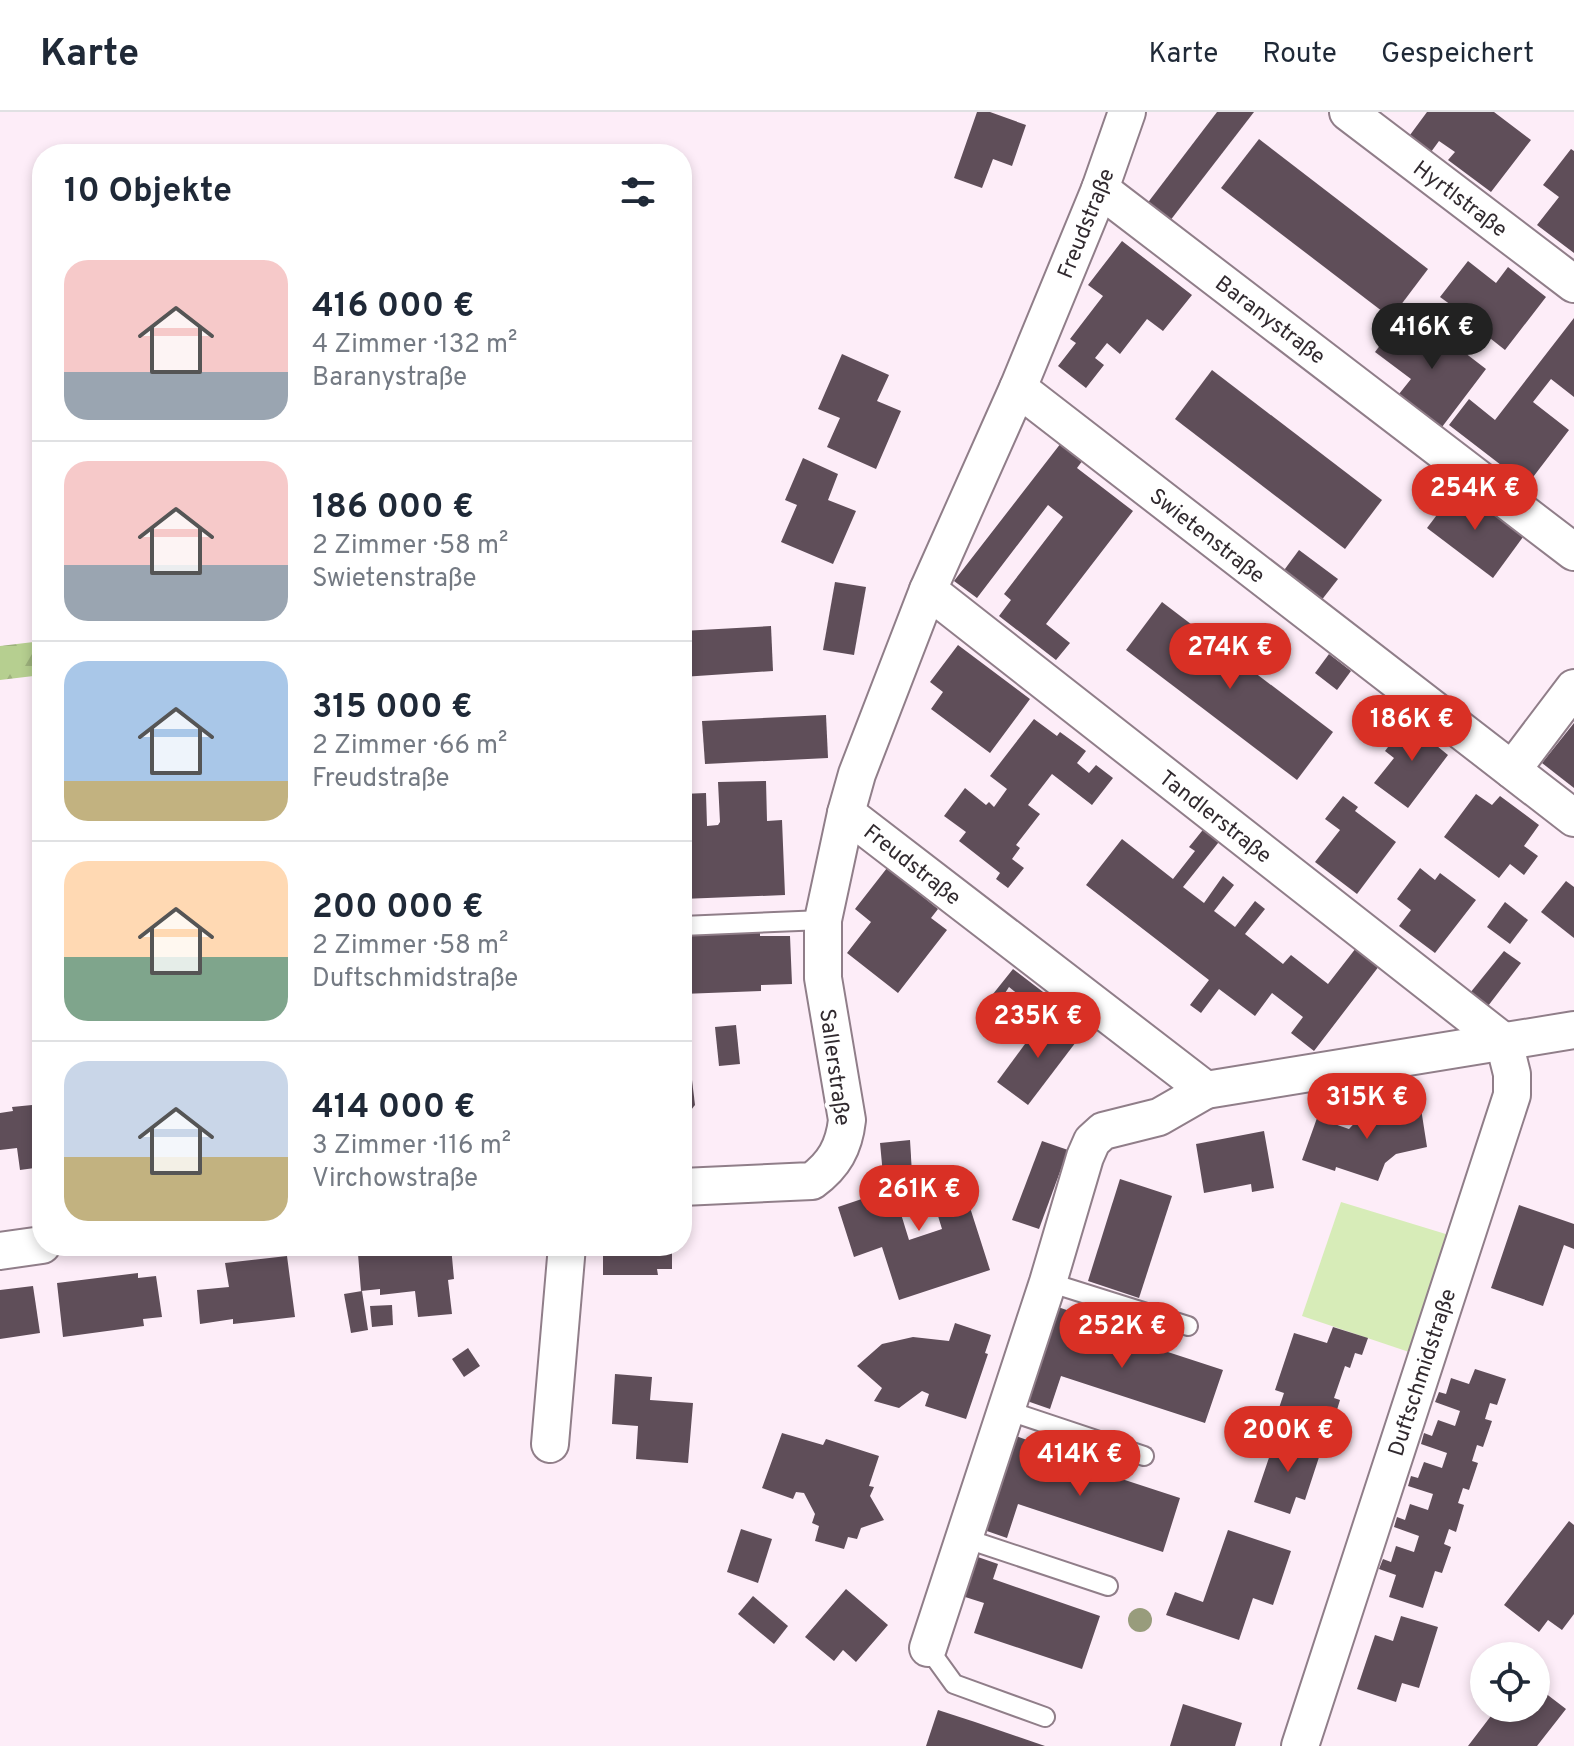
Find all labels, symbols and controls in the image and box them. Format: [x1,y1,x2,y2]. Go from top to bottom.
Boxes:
text: Karte [40,31,139,80]
text: Karte [1148,37,1218,73]
text: Route [1262,37,1337,73]
text: Gespeichert [1381,37,1534,73]
street label: Hyrtlstraße [1407,156,1512,244]
street label: Freudstraße [1053,165,1122,283]
icon: filters [616,170,660,214]
text: 10 Objekte [64,171,232,214]
street label: Baranystraße [1209,271,1330,371]
text: 416 000 € [312,286,474,329]
icon: home [128,292,224,388]
pin: 416K € [1367,303,1497,371]
text: 416K € [1390,312,1474,345]
text: 4 Zimmer · 132 m² [312,329,517,362]
text: Baranystraße [312,362,467,395]
pin: 254K € [1410,464,1540,532]
text: 254K € [1430,473,1520,506]
street label: Swietenstraße [1143,484,1270,590]
text: 186 000 € [312,487,474,530]
icon: home [128,493,224,589]
text: 2 Zimmer · 58 m² [312,530,508,563]
text: Swietenstraße [312,563,476,596]
pin: 274K € [1165,623,1295,691]
text: 274K € [1187,632,1273,665]
text: 315 000 € [312,687,473,730]
icon: home [128,693,224,789]
pin: 186K € [1347,695,1477,763]
text: 186K € [1370,704,1454,737]
text: 2 Zimmer · 66 m² [312,730,507,763]
text: Freudstraße [312,763,450,796]
street label: Tandlerstraße [1153,766,1276,870]
street label: Freudstraße [857,819,966,912]
text: 200 000 € [312,887,484,930]
icon: home [128,893,224,989]
text: 2 Zimmer · 58 m² [312,930,508,963]
text: Duftschmidstraße [312,963,518,996]
pin: 235K € [973,992,1103,1060]
text: 235K € [994,1001,1082,1034]
street label: Sallerstraße [812,1007,855,1128]
pin: 315K € [1302,1073,1432,1141]
text: 315K € [1325,1082,1409,1115]
text: 414 000 € [312,1087,475,1130]
icon: home [128,1093,224,1189]
text: 3 Zimmer · 116 m² [312,1130,511,1163]
text: Virchowstraße [312,1163,478,1196]
pin: 261K € [854,1165,984,1233]
text: 261K € [877,1174,961,1207]
street label: Duftschmidstraße [1384,1286,1463,1460]
pin: 252K € [1057,1302,1187,1370]
text: 252K € [1077,1311,1167,1344]
pin: 200K € [1223,1406,1353,1474]
text: 200K € [1242,1415,1334,1448]
pin: 414K € [1015,1430,1145,1498]
text: 414K € [1037,1439,1123,1472]
map controls [1470,1642,1550,1722]
button: locate [1470,1642,1550,1722]

